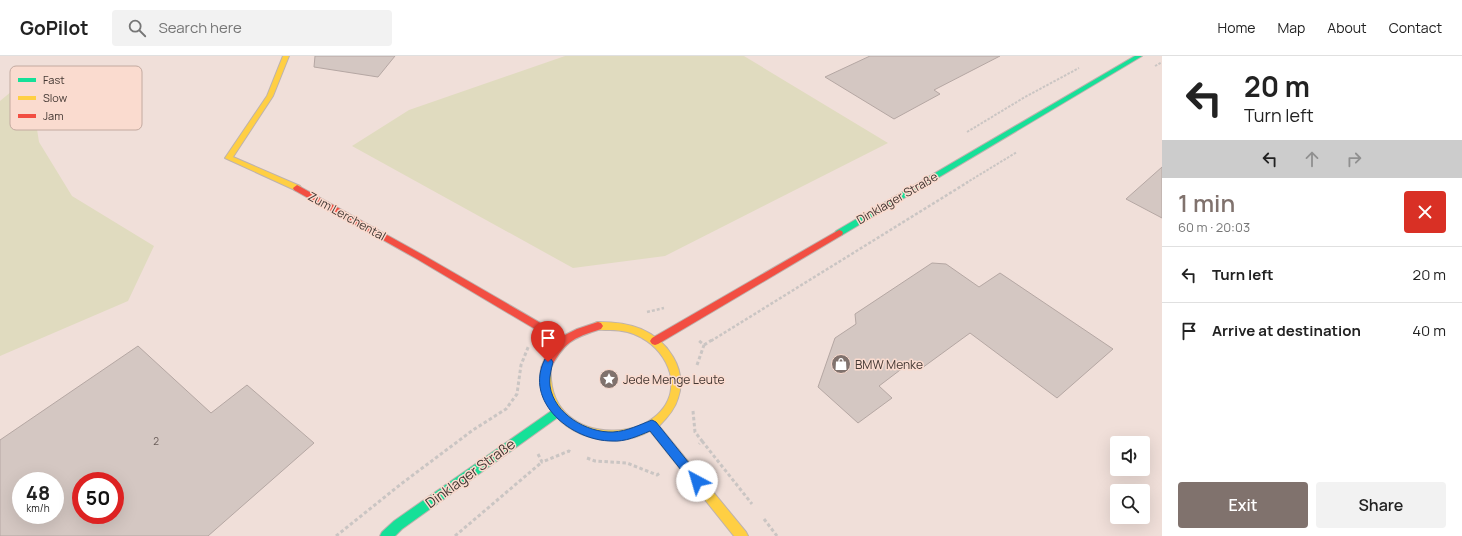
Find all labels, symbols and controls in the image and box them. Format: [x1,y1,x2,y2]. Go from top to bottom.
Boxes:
search box [112,10,392,46]
text: GoPilot [20,15,88,41]
icon: search [126,17,148,39]
text: Search here [158,17,242,38]
text: Home [1218,18,1255,37]
text: Map [1277,18,1305,37]
text: About [1327,18,1367,37]
text: Contact [1389,18,1442,37]
legend [10,66,142,130]
text: 20 m [1244,67,1310,105]
text: Fast [43,72,65,87]
icon: left [1178,72,1230,124]
text: Slow [43,90,68,105]
text: Turn left [1244,103,1314,127]
text: Jam [43,108,64,123]
icon: left [1259,148,1281,170]
icon: ahead [1301,148,1323,170]
icon: right [1343,148,1365,170]
street label: Dinklager Straße [853,168,941,228]
text: 1 min [1178,186,1235,219]
street label: Zum Lerchental [305,188,389,244]
button: close [1404,191,1446,233]
text: 60 m · 20:03 [1178,218,1250,236]
icon: left [1178,264,1200,286]
text: Turn left [1212,264,1274,285]
text: 20 m [1413,264,1446,285]
icon: arrive [1178,320,1200,342]
text: Arrive at destination [1212,320,1361,341]
text: 40 m [1412,320,1446,341]
pin [531,321,565,362]
icon: arrive [537,327,559,349]
shop icon: BMW Menke [830,353,852,375]
place label: BMW Menke [855,356,923,373]
place icon: Jede Menge Leute [598,368,620,390]
place label: Jede Menge Leute [623,371,725,388]
house number: 2 [153,434,159,448]
street label: Dinklager Straße [421,434,519,512]
map controls [1110,436,1150,524]
button: sound [1110,436,1150,476]
position arrow [676,460,718,502]
speed limit sign: 50 [72,472,124,524]
text: 48 [26,479,50,506]
button: Exit [1178,482,1308,528]
button: Share [1316,482,1446,528]
button: search [1110,484,1150,524]
text: km/h [26,501,50,515]

